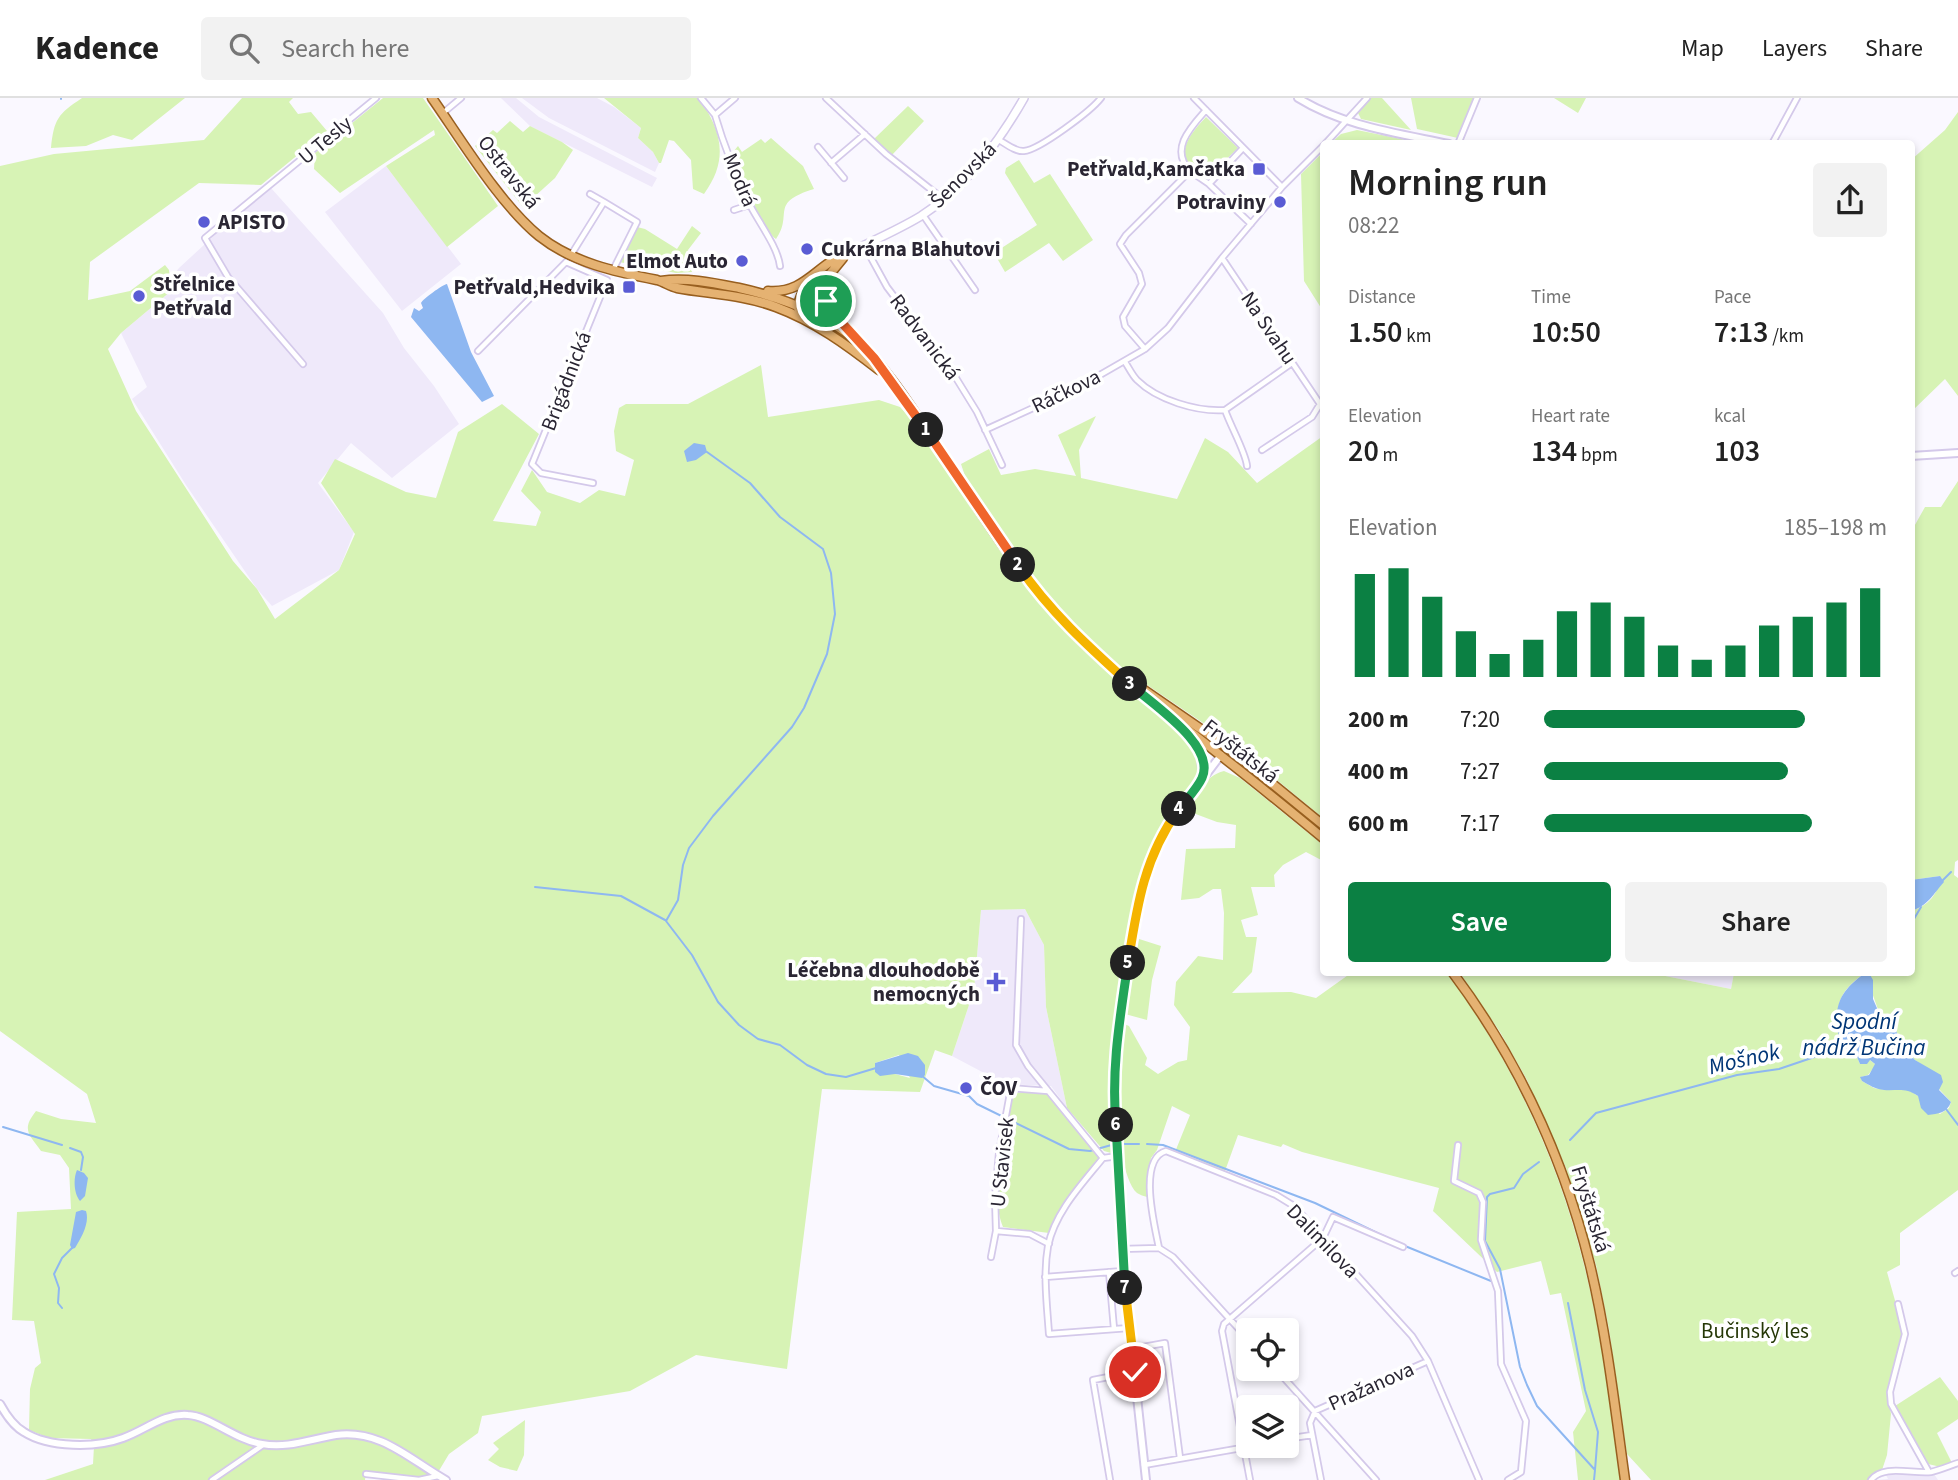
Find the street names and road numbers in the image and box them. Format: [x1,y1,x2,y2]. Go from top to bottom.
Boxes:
street label: U Tesly [292,108,359,171]
street label: Ostravská [471,129,547,215]
street label: Šenovská [923,135,1003,215]
street label: Modrá [715,149,765,211]
street label: Na Svahu [1234,285,1304,371]
street label: Radvanická [883,288,967,386]
street label: Brigádnická [533,327,599,435]
street label: Ráčkova [1026,361,1106,421]
street label: Fryštátská [1197,712,1285,790]
street label: U Stavisek [982,1115,1022,1208]
street label: Fryštátská [1564,1162,1618,1256]
street label: Dalimilova [1280,1197,1366,1285]
street label: Pražanova [1323,1354,1419,1418]

